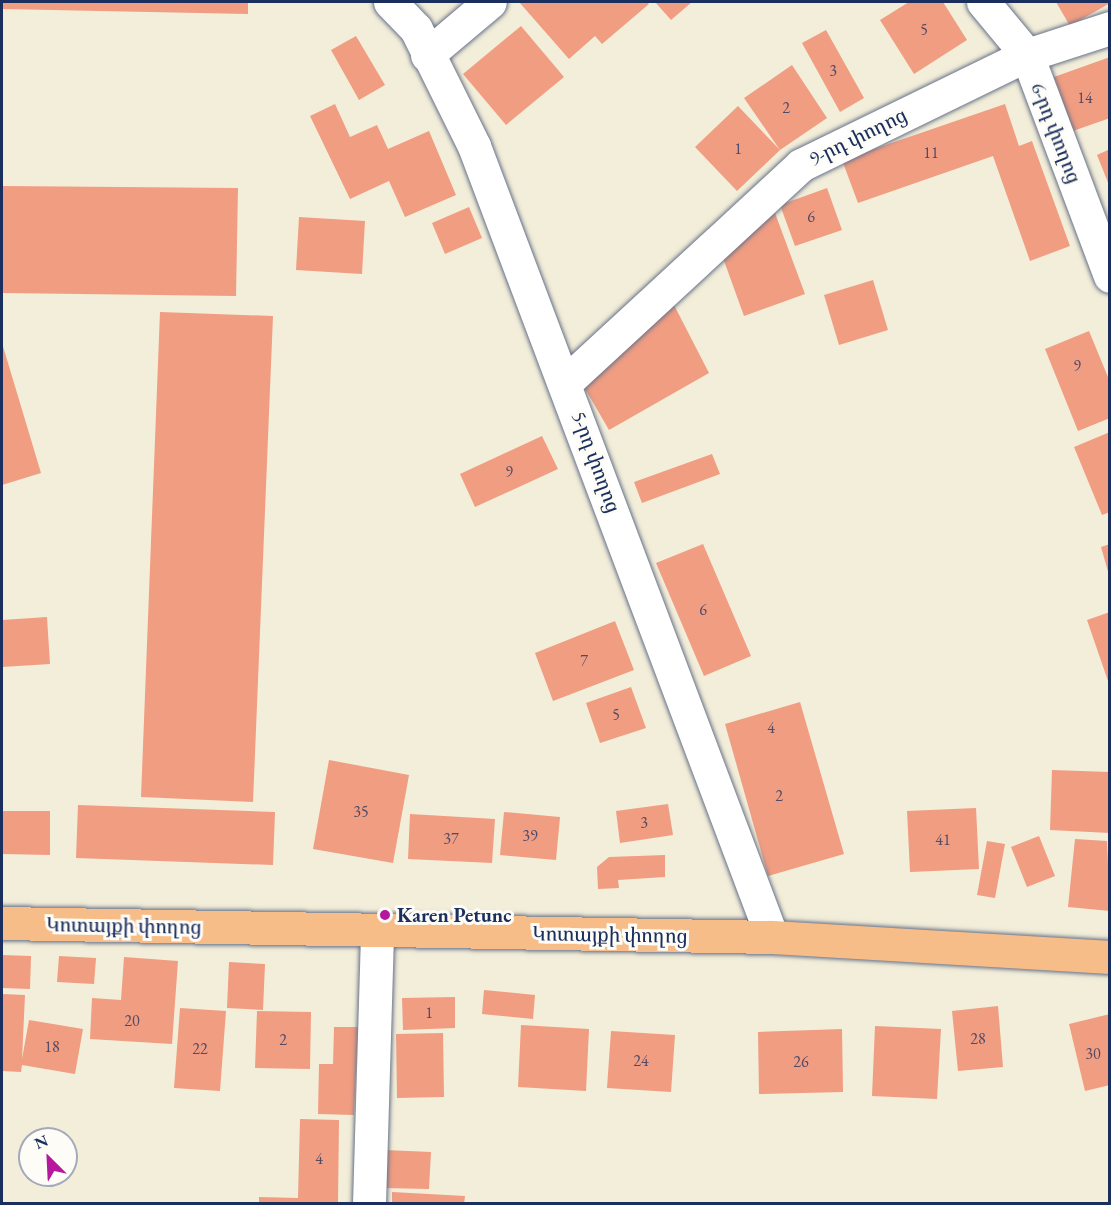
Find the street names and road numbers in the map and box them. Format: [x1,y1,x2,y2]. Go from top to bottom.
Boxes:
street label: 6-րդ փողոց [1026,79,1086,187]
street label: 9-րդ փողոց [805,103,911,171]
street label: 5-րդ փողոց [567,408,625,516]
street label: Կոտայքի փողոց [46,913,202,939]
street label: Կոտայքի փողոց [532,922,688,948]

